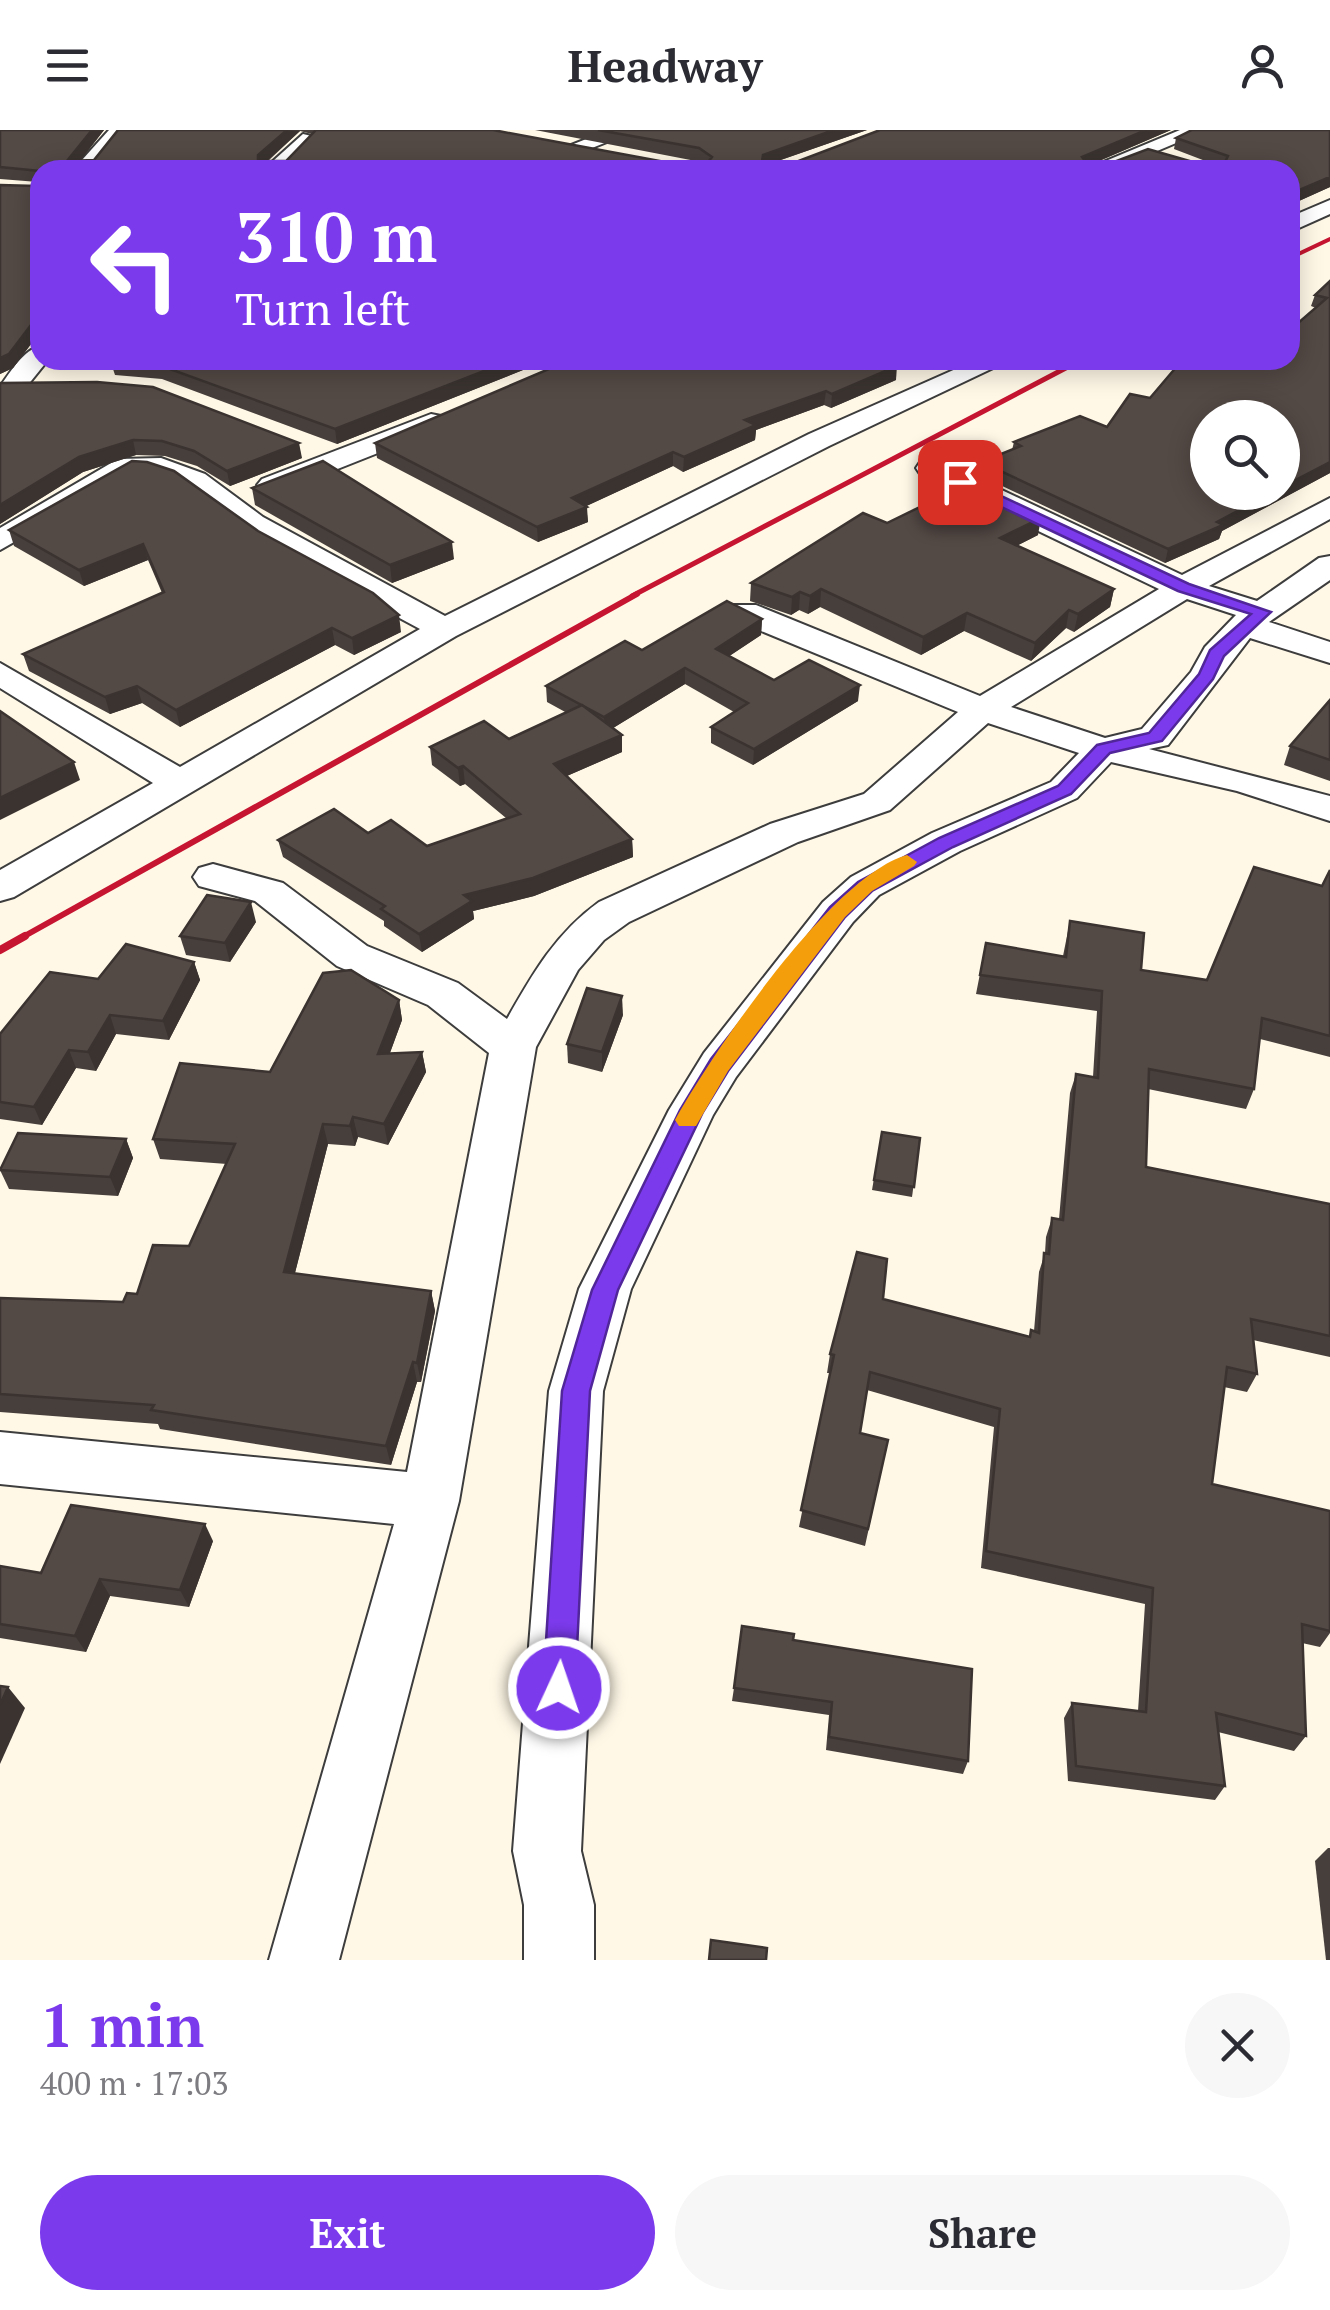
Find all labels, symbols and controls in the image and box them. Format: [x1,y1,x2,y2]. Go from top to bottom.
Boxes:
text: Headway [568,35,762,95]
icon: menu [40,38,95,93]
icon: person [1235,38,1290,93]
text: 310 m [235,189,437,282]
icon: left [70,200,200,330]
text: Turn left [235,278,410,338]
map controls [1190,400,1300,510]
button: search [1190,400,1300,510]
pin [918,440,1003,525]
icon: arrive [933,455,988,510]
position arrow [507,1636,611,1740]
text: 1 min [40,1985,204,2064]
button: close [1185,1993,1290,2098]
text: 400 m · 17:03 [40,2062,228,2104]
button: Exit [40,2175,655,2290]
button: Share [675,2175,1290,2290]

